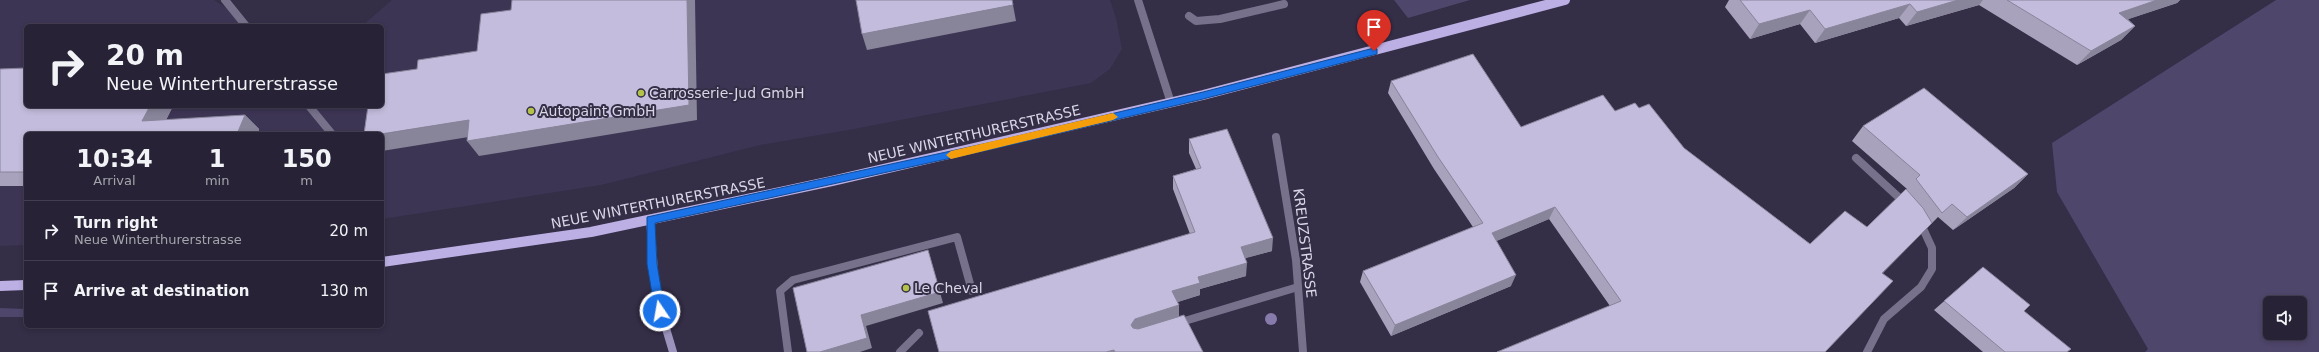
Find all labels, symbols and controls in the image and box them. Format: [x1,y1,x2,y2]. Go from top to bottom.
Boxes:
pin [1357,10,1391,51]
icon: arrive [1363,16,1385,38]
text: 20 m [106,39,184,72]
icon: right [40,40,92,92]
text: Neue Winterthurerstrasse [106,73,338,94]
place label: Carrosserie-Jud GmbH [649,85,804,101]
marker: Carrosserie-Jud GmbH [636,88,646,98]
street label: NEUE WINTERTHURERSTRASSE [866,102,1082,166]
place label: Autopaint GmbH [539,103,656,119]
marker: Autopaint GmbH [526,106,536,116]
text: 10:34 [76,145,153,173]
text: 1 [209,145,225,173]
text: 150 [282,145,332,173]
text: Arrival [93,173,136,188]
text: min [205,173,229,188]
text: m [300,173,313,188]
street label: NEUE WINTERTHURERSTRASSE [550,174,766,232]
street label: KREUZSTRASSE [1290,187,1320,299]
text: Turn right [74,214,158,232]
icon: right [40,220,62,242]
text: 20 m [330,222,368,240]
text: Neue Winterthurerstrasse [74,232,242,247]
icon: arrive [40,280,62,302]
place label: Le Cheval [914,280,983,296]
text: Arrive at destination [74,282,249,300]
text: 130 m [320,282,368,300]
marker: Le Cheval [901,283,911,293]
position arrow [639,290,681,332]
map controls [2263,296,2307,340]
button: sound [2263,296,2307,340]

